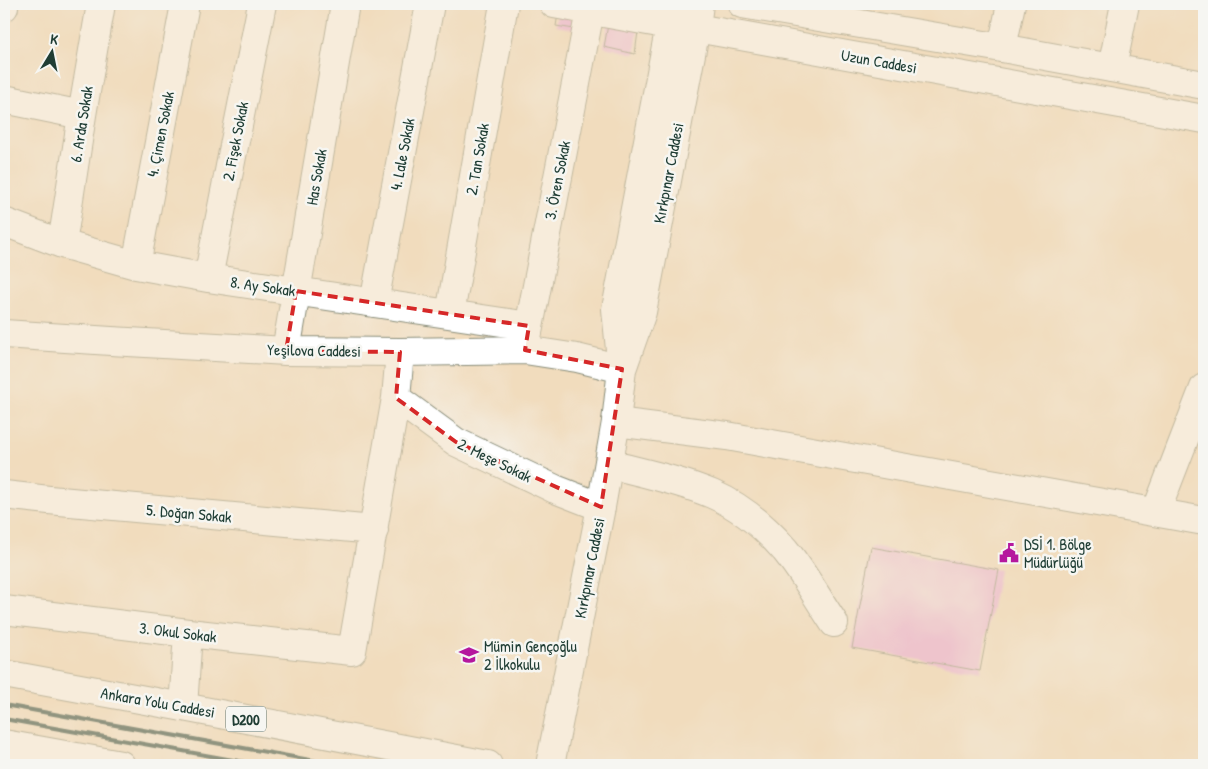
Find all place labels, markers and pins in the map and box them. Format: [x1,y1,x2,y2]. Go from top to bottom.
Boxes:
place label: DSİ 1. Bölge Müdürlüğü [1024,533,1092,573]
public building icon: DSİ 1. Bölge Müdürlüğü [998,542,1020,564]
place label: Mümin Gençoğlu 2 İlkokulu [484,635,578,675]
school or university icon: Mümin Gençoğlu 2 İlkokulu [458,644,480,666]

